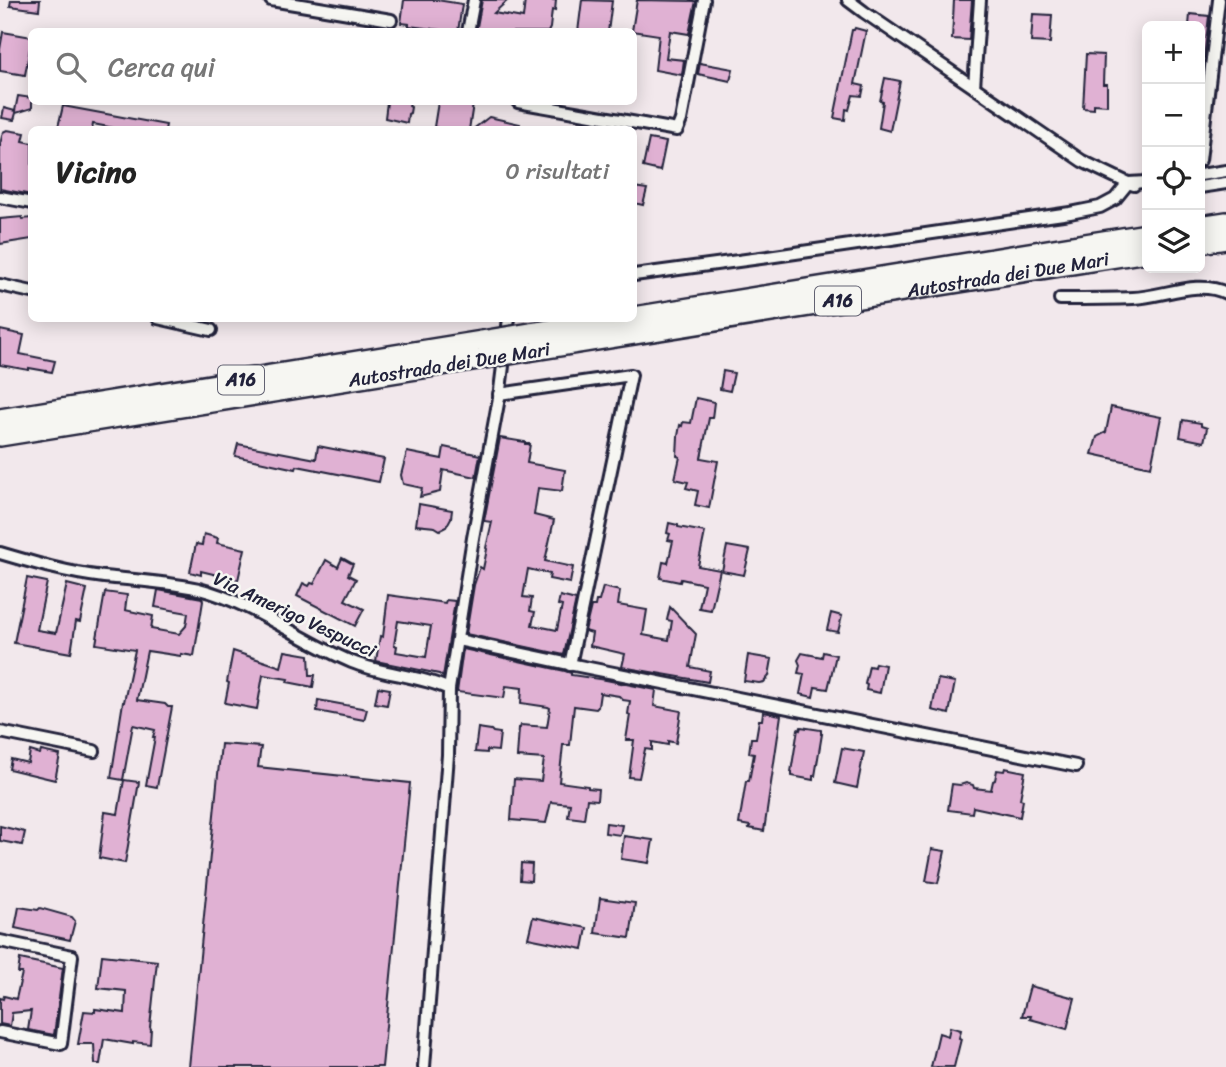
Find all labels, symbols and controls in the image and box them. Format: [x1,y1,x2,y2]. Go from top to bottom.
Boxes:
map controls [1142,21,1205,273]
button: + [1142,21,1205,84]
search box [28,28,637,105]
text: Cerca qui [108,44,215,90]
icon: search [52,48,90,86]
button: − [1142,84,1205,147]
text: Vicino [56,145,136,199]
button: locate [1142,147,1205,210]
text: 0 risultati [505,151,609,192]
button: layers [1142,210,1205,273]
street label: Autostrada dei Due Mari [904,242,1112,307]
road number: A16 [815,286,861,316]
street label: Autostrada dei Due Mari [345,332,553,397]
road number: A16 [218,366,264,394]
street label: Via Amerigo Vespucci [208,562,382,667]

